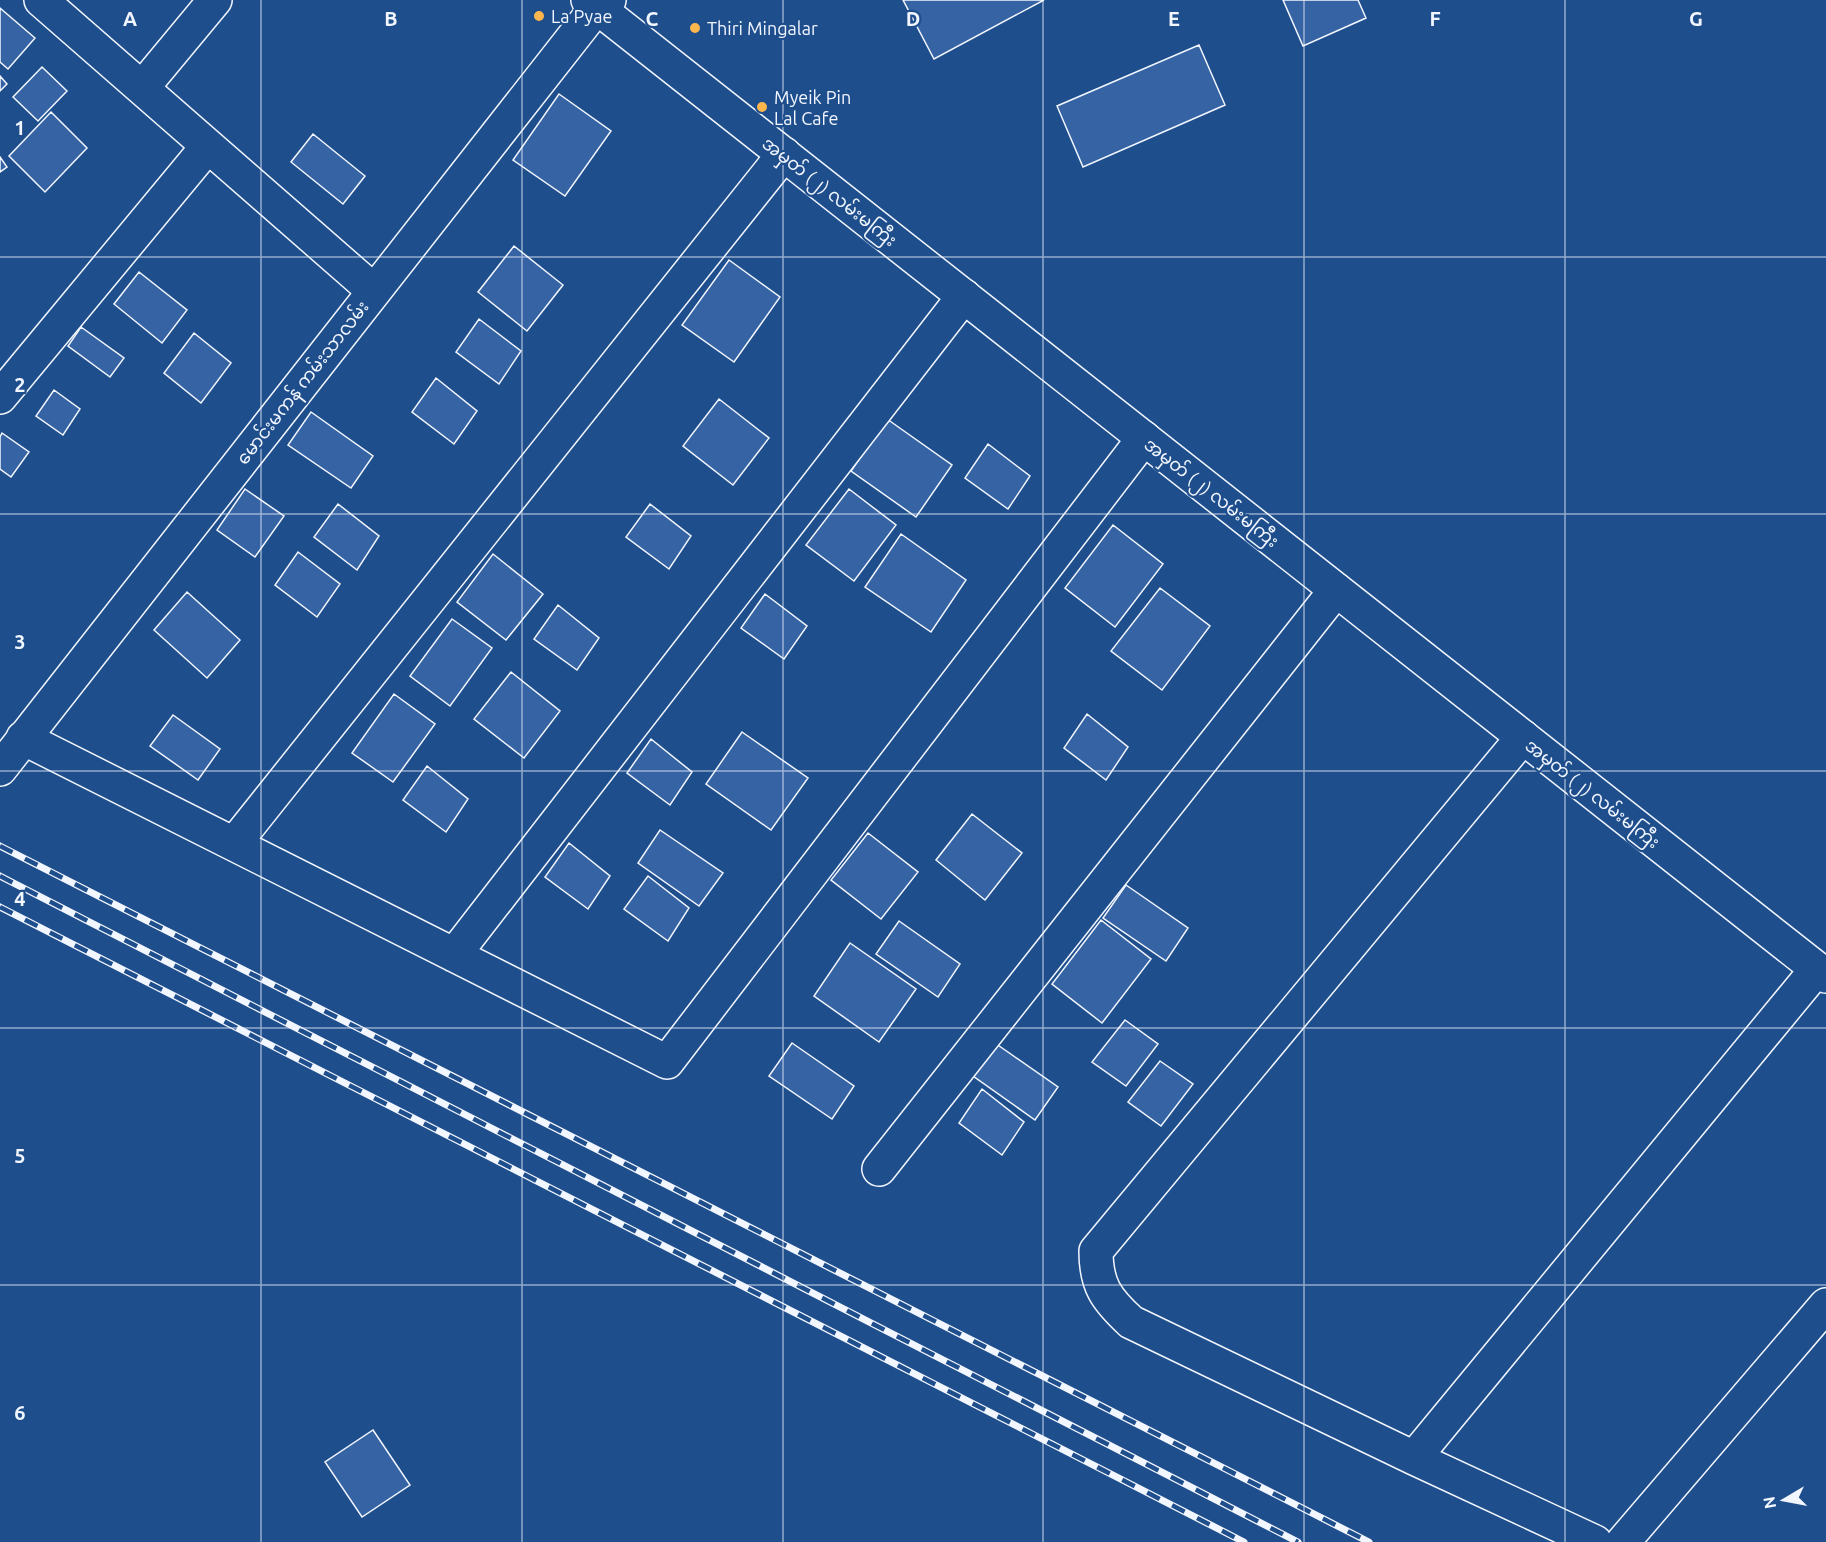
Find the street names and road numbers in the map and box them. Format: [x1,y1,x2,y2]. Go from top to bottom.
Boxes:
street label: အမှတ် (၂) လမ်းမကြီး [755,130,903,254]
street label: မောင်းမကန် ကမ်းသာလမ်း [230,295,377,471]
street label: အမှတ် (၂) လမ်းမကြီး [1137,431,1285,555]
street label: အမှတ် (၂) လမ်းမကြီး [1518,732,1666,856]

